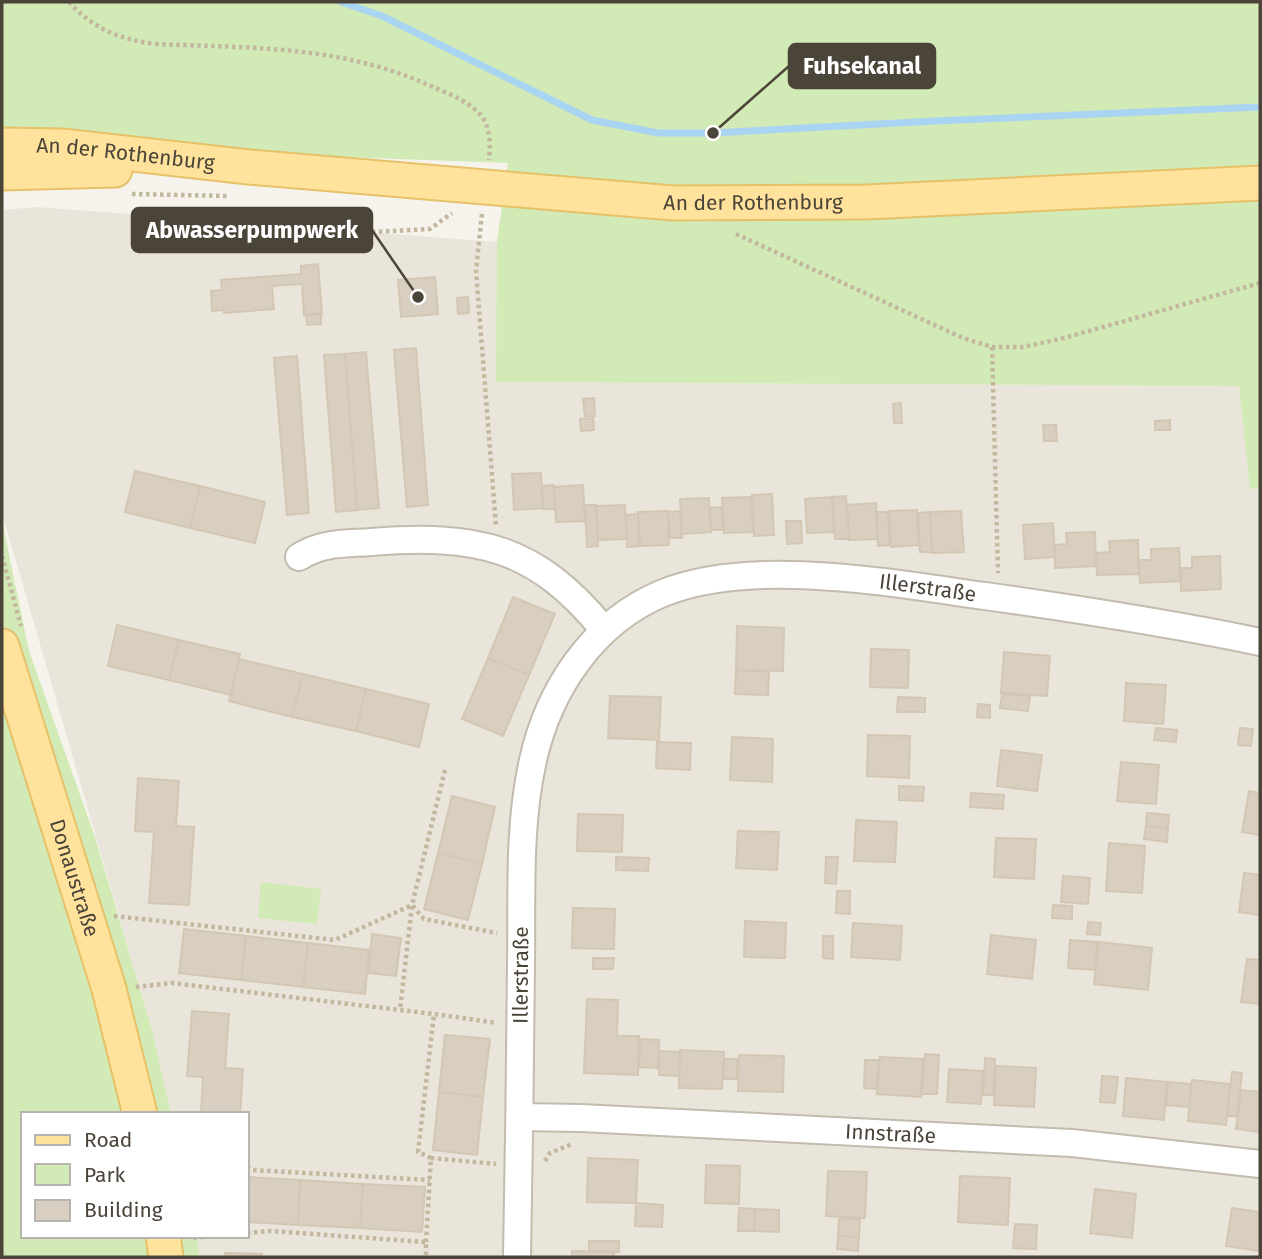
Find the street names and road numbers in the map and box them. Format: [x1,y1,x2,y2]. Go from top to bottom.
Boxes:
street label: An der Rothenburg [36,133,216,176]
street label: An der Rothenburg [663,189,843,216]
street label: Illerstraße [878,569,978,608]
street label: Donaustraße [44,816,105,940]
street label: Illerstraße [507,926,534,1024]
street label: Innstraße [845,1118,937,1149]

